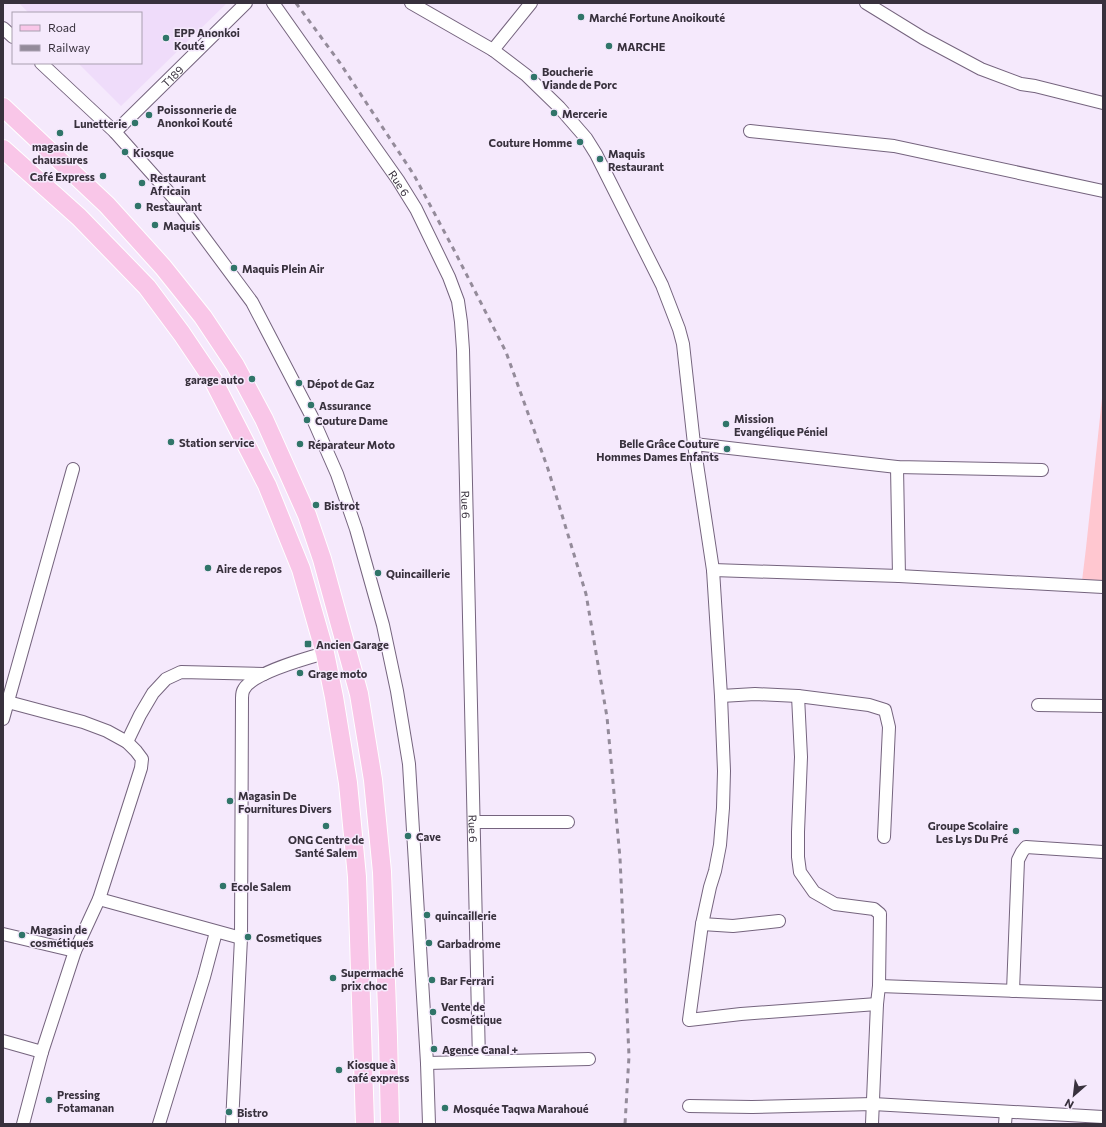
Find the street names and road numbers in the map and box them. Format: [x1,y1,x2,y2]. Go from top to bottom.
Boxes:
street label: T189 [158,62,186,89]
street label: Rue 6 [387,167,413,198]
street label: Rue 6 [460,490,473,519]
street label: Rue 6 [467,814,481,843]

